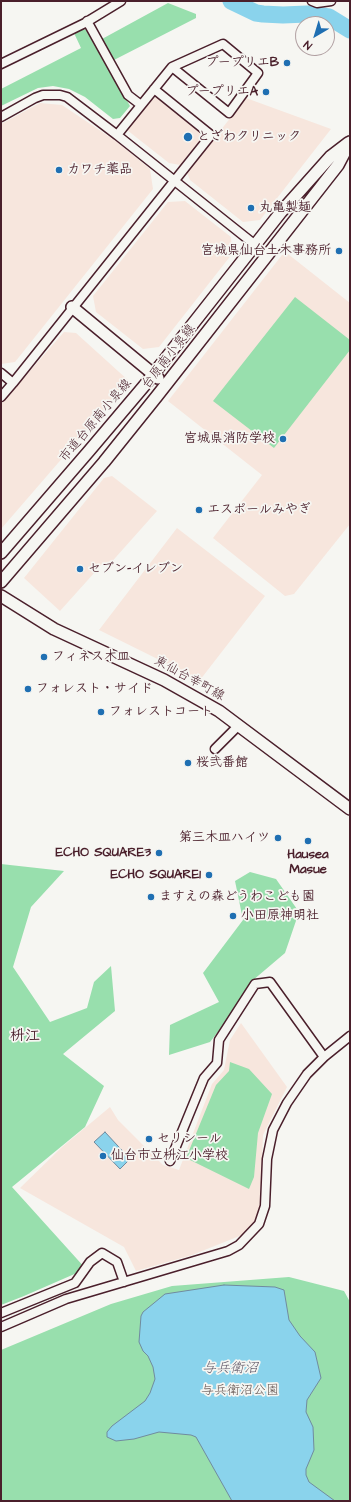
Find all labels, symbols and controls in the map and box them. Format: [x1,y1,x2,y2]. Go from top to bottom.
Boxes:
north arrow [295,16,335,56]
text: N [301,37,315,53]
place label: プープリエB [206,55,279,71]
marker: プープリエB [282,58,292,68]
place label: プープリエA [185,84,258,100]
marker: プープリエA [261,87,271,97]
place label: とざわクリニック [197,129,301,145]
marker: とざわクリニック [182,131,194,143]
place label: カワチ薬品 [67,162,132,178]
marker: カワチ薬品 [54,165,64,175]
place label: 丸亀製麺 [259,200,311,216]
marker: 丸亀製麺 [246,203,256,213]
place label: 宮城県仙台土木事務所 [201,243,331,259]
marker: 宮城県仙台土木事務所 [334,246,344,256]
street label: 台原南小泉線 [139,321,199,393]
street label: 市道台原南小泉線 [57,376,135,466]
place label: 宮城県消防学校 [184,431,275,447]
marker: 宮城県消防学校 [278,434,288,444]
place label: エスポールみやぎ [207,502,311,518]
marker: エスポールみやぎ [194,505,204,515]
place label: セブン-イレブン [88,561,183,577]
marker: セブン-イレブン [75,564,85,574]
place label: フィネス木皿 [52,649,130,665]
marker: フィネス木皿 [39,652,49,662]
street label: 東仙台幸町線 [151,653,227,705]
place label: フォレスト・サイド [36,681,153,697]
marker: フォレスト・サイド [23,684,33,694]
place label: フォレストコート [109,704,213,720]
marker: フォレストコート [96,707,106,717]
place label: 桜弐番館 [196,755,248,771]
marker: 桜弐番館 [183,758,193,768]
place label: 第三木皿ハイツ [179,830,270,846]
marker: 第三木皿ハイツ [273,833,283,843]
marker: Hausea Masue [303,836,313,846]
place label: ECHO SQUARE3 [55,845,151,861]
place label: Hausea Masue [287,847,329,878]
marker: ECHO SQUARE3 [154,848,164,858]
place label: ECHO SQUARE1 [110,867,201,883]
marker: ECHO SQUARE1 [204,870,214,880]
place label: ますえの森どうわこども園 [159,889,315,905]
marker: ますえの森どうわこども園 [146,892,156,902]
place label: 小田原神明社 [241,908,319,924]
marker: 小田原神明社 [228,911,238,921]
district label: 枡江 [10,1028,40,1046]
place label: セリシール [157,1131,222,1147]
marker: セリシール [144,1134,154,1144]
place label: 仙台市立枡江小学校 [111,1148,228,1164]
marker: 仙台市立枡江小学校 [98,1151,108,1161]
water label: 与兵衛沼 [202,1361,258,1377]
park label: 与兵衛沼公園 [201,1383,279,1399]

